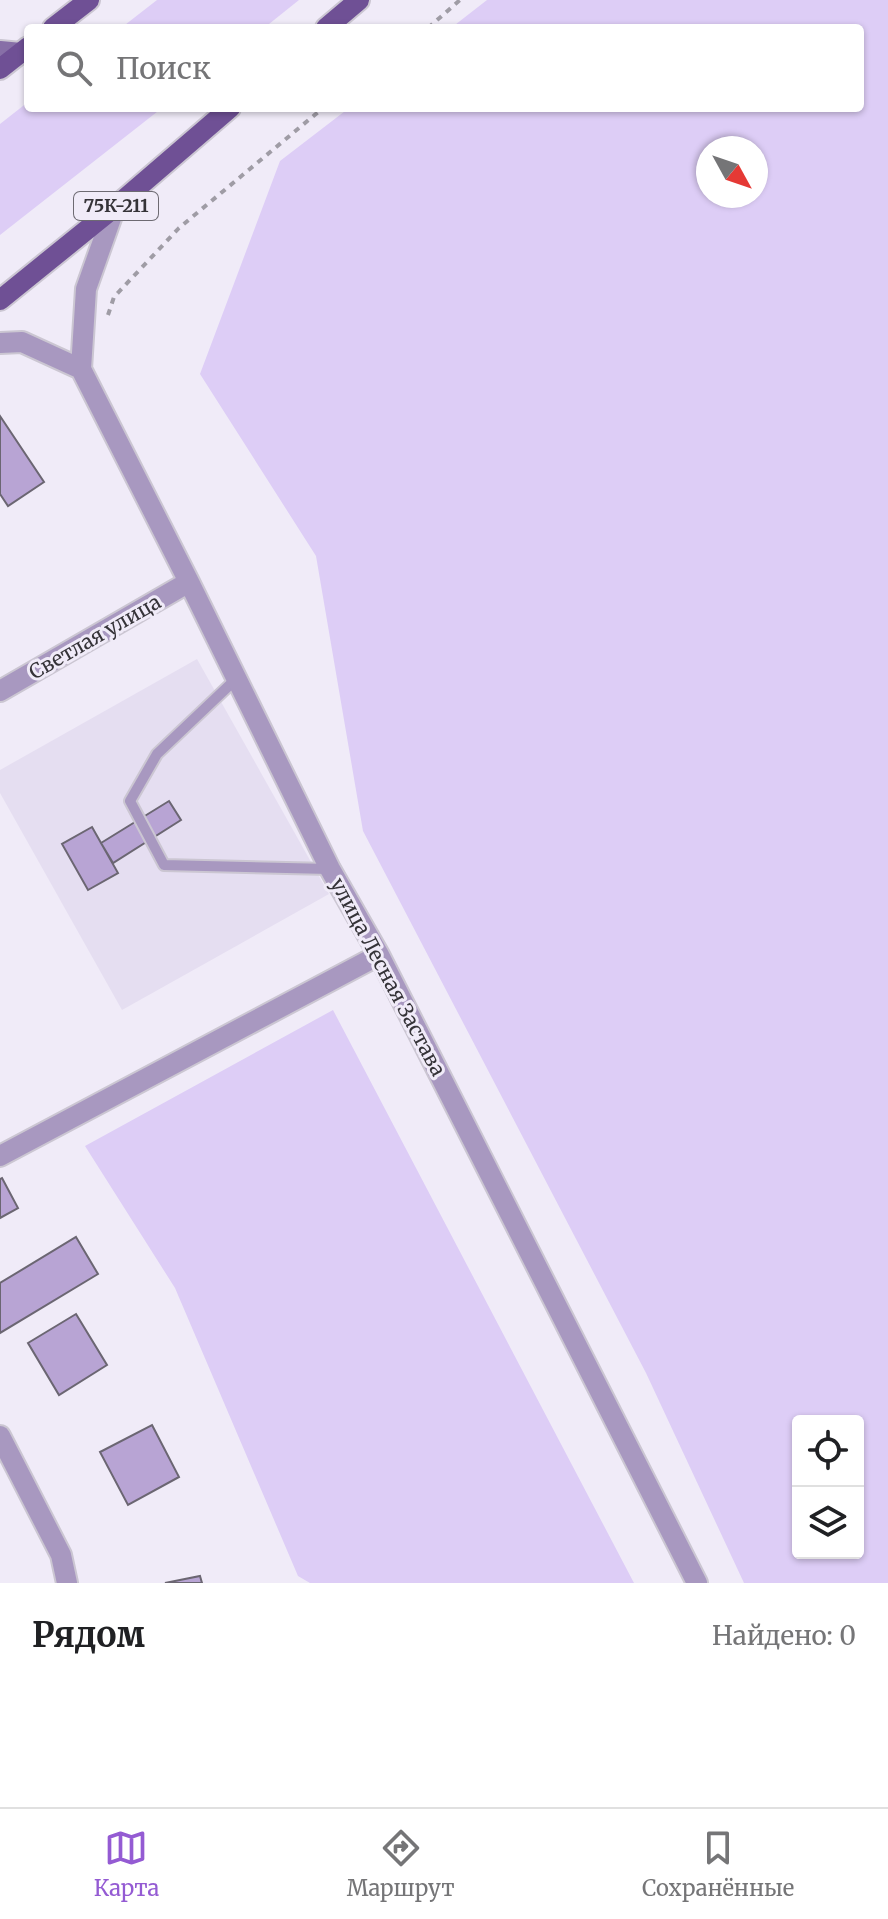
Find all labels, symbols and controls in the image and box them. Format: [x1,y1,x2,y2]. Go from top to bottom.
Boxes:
search box [24,24,864,112]
icon: search [52,46,96,90]
text: Поиск [116,49,211,87]
north arrow [696,136,768,208]
road number: 75К-211 [74,192,158,220]
street label: Светлая улица [24,589,165,684]
street label: улица Лесная Застава [326,873,451,1080]
map controls [792,1415,864,1559]
button: locate [792,1415,864,1487]
button: layers [792,1487,864,1559]
text: Рядом [32,1614,145,1656]
text: Найдено: 0 [712,1619,856,1652]
tab: Карта [94,1826,159,1902]
tab: Маршрут [347,1826,455,1902]
tab: Сохранённые [642,1826,794,1902]

